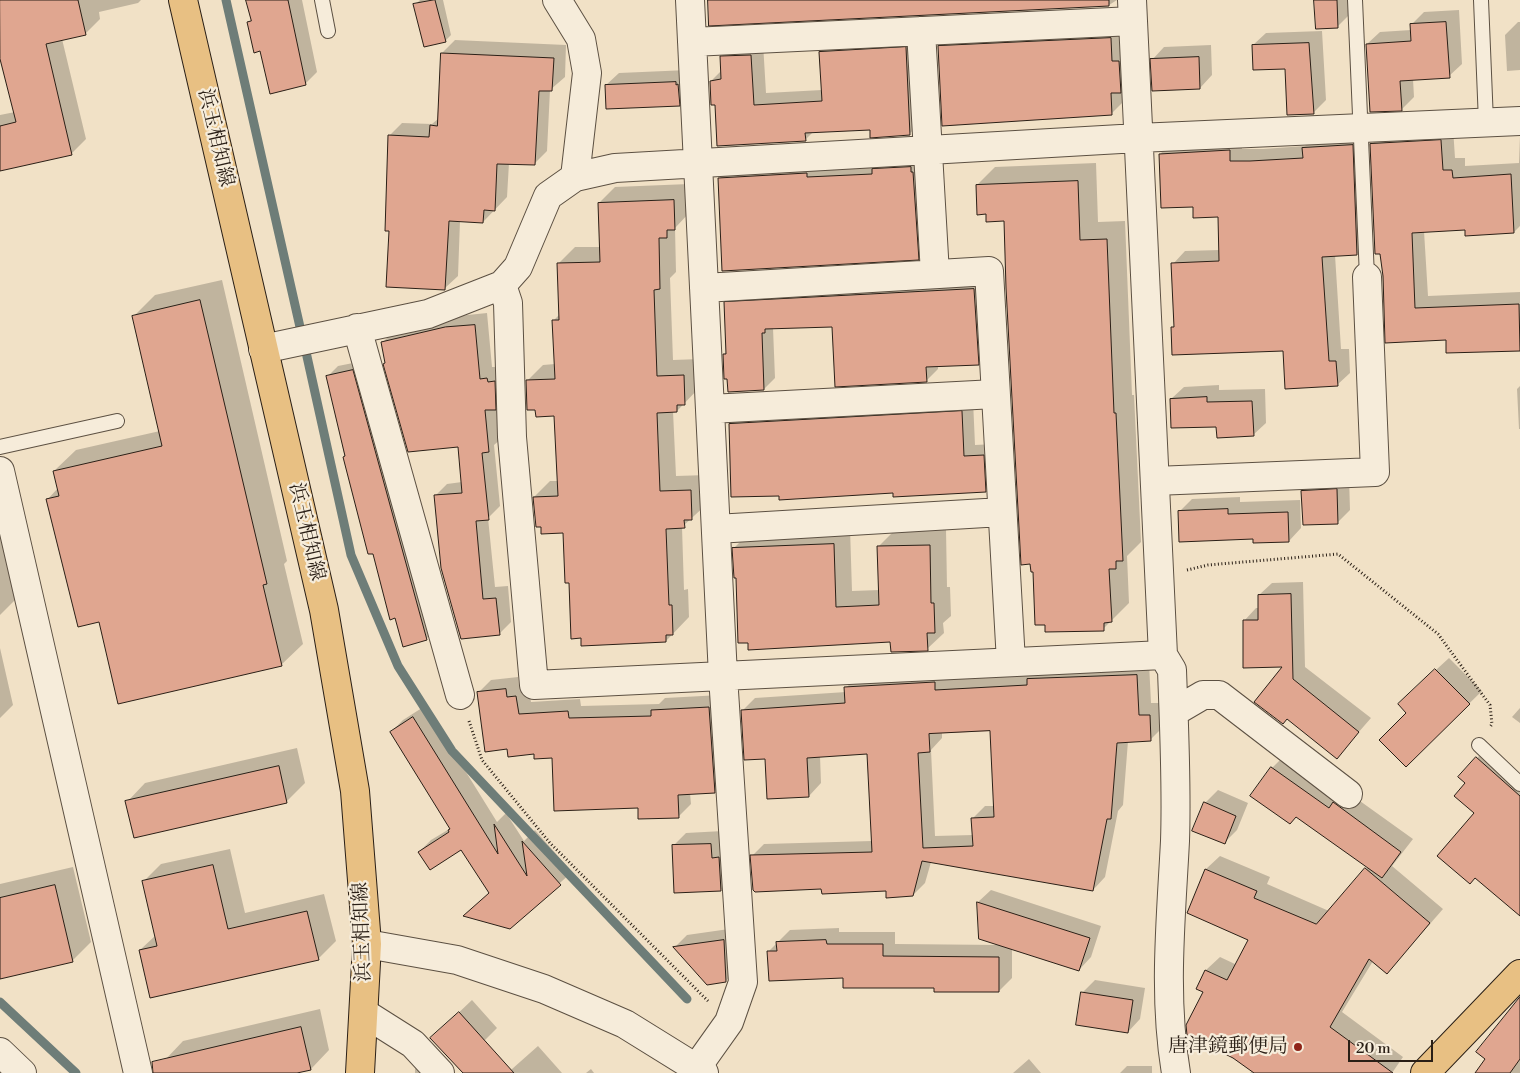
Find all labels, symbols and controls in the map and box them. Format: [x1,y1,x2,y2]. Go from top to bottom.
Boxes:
street label: 浜玉相知線 [192,87,238,189]
street label: 浜玉相知線 [283,481,329,583]
street label: 浜玉相知線 [349,882,377,982]
scale bar [1350,1030,1435,1062]
place label: 唐津鏡郵便局 [1168,1035,1288,1059]
text: 20 m [1356,1039,1391,1058]
marker: 唐津鏡郵便局 [1292,1041,1304,1053]

